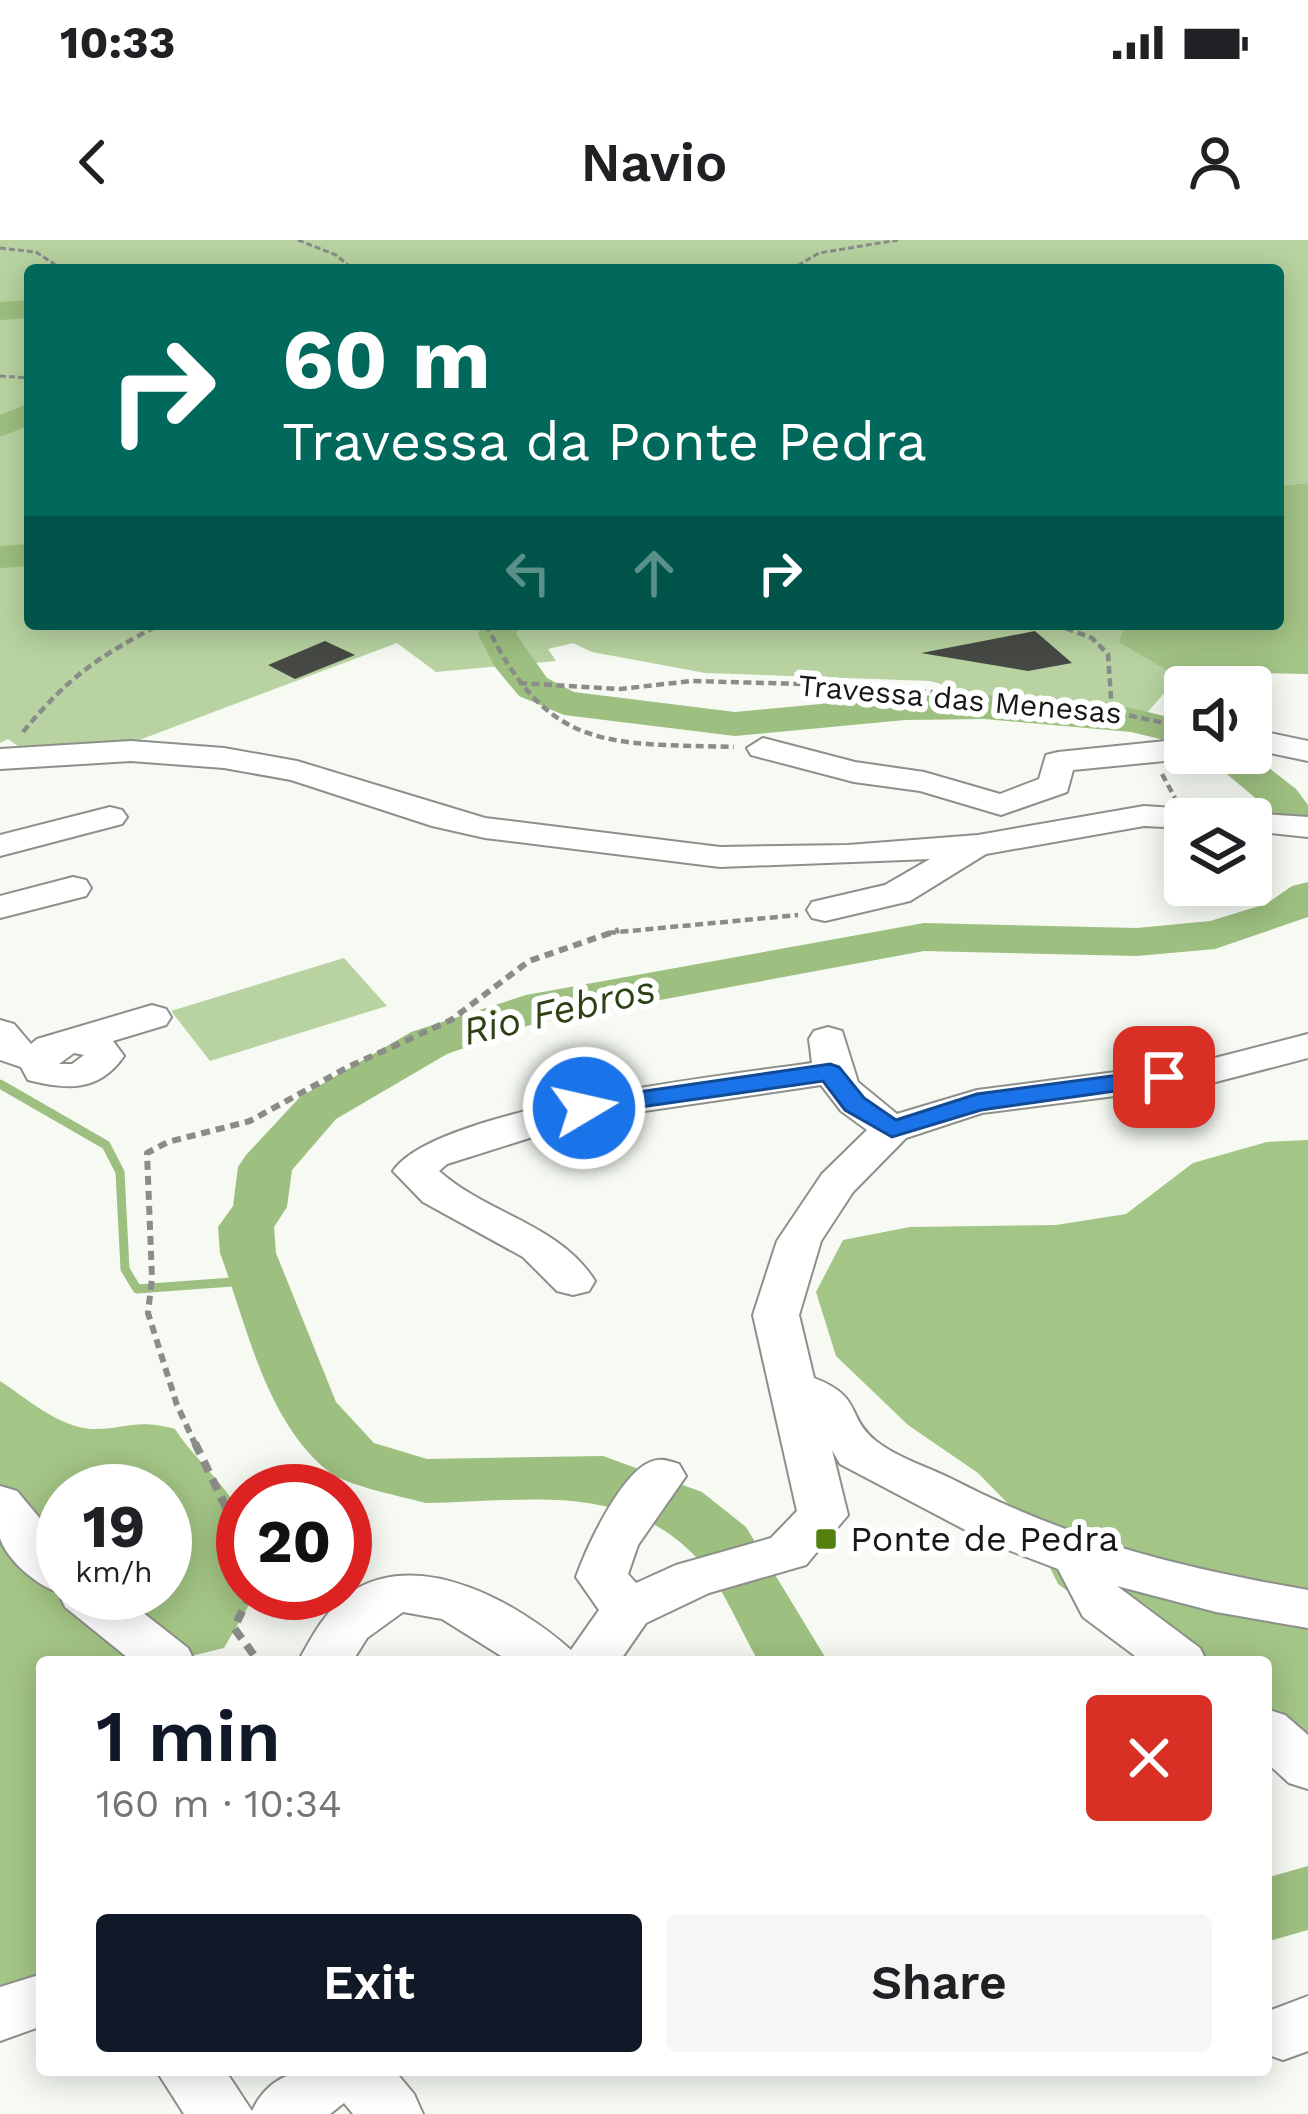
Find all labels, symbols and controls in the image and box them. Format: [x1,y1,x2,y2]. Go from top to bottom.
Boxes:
text: 10:33 [60,16,175,69]
icon: back [60,129,126,195]
icon: person [1182,129,1248,195]
text: Navio [581,131,727,194]
text: 60 m [282,310,491,408]
icon: right [84,312,240,468]
text: Travessa da Ponte Pedra [282,410,927,473]
icon: left [495,540,561,606]
icon: ahead [621,540,687,606]
icon: right [747,540,813,606]
map controls [1164,666,1272,906]
button: sound [1164,666,1272,774]
street label: Travessa das Menesas [797,667,1123,731]
button: layers [1164,798,1272,906]
water label: Rio Febros [458,966,660,1054]
pin [1113,1026,1215,1128]
icon: arrive [1131,1044,1197,1110]
position arrow [521,1045,647,1171]
speed limit sign: 20 [216,1464,372,1620]
text: 19 [83,1491,145,1562]
place label: Ponte de Pedra [850,1518,1119,1560]
marker: Ponte de Pedra [813,1526,839,1552]
text: km/h [75,1554,153,1589]
text: 1 min [96,1694,281,1778]
button: close [1086,1695,1212,1821]
text: 160 m · 10:34 [96,1781,342,1826]
button: Exit [96,1914,642,2052]
button: Share [666,1914,1212,2052]

